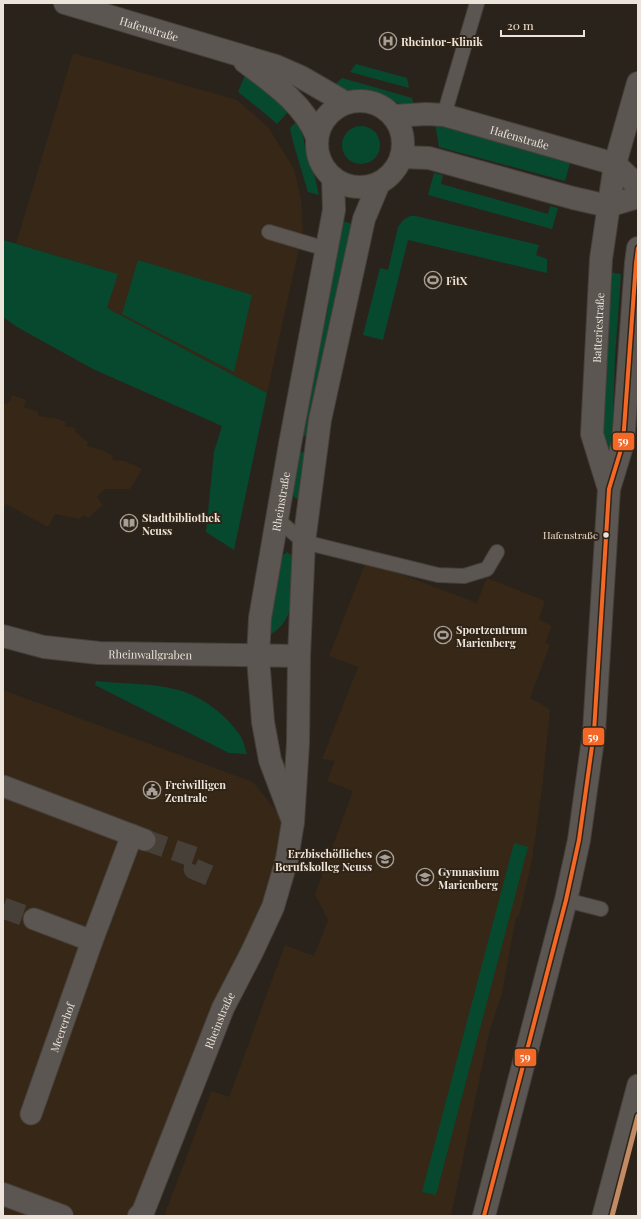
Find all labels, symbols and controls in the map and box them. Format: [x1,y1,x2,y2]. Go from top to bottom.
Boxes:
street label: Hafenstraße [118,12,181,44]
scale bar [501,12,584,38]
text: 20 m [507,17,534,33]
hospital icon: Rheintor-Klinik [378,31,398,51]
place label: Rheintor-Klinik [401,34,483,49]
street label: Hafenstraße [489,121,551,152]
sports icon: FitX [423,270,443,290]
place label: FitX [446,273,468,288]
street label: Batteriestraße [588,292,607,363]
line badge: 59 [612,432,635,451]
text: 59 [617,433,629,448]
street label: Rheinstraße [268,470,293,532]
place label: Stadtbibliothek Neuss [142,510,221,538]
library icon: Stadtbibliothek Neuss [119,513,139,533]
place label: Hafenstraße [543,528,598,542]
marker: Hafenstraße [601,530,611,540]
place label: Sportzentrum Marienberg [456,622,527,650]
sports icon: Sportzentrum Marienberg [433,625,453,645]
street label: Rheinwallgraben [108,646,193,662]
line badge: 59 [582,727,605,746]
text: 59 [587,729,599,744]
place label: Freiwilligen Zentrale [165,777,226,805]
public building icon: Freiwilligen Zentrale [142,780,162,800]
place label: Erzbischöfliches Berufskolleg Neuss [275,846,372,874]
school or university icon: Erzbischöfliches Berufskolleg Neuss [375,849,395,869]
place label: Gymnasium Marienberg [438,864,499,892]
school or university icon: Gymnasium Marienberg [415,867,435,887]
street label: Rheinstraße [200,989,238,1051]
street label: Meererhof [46,999,78,1054]
line badge: 59 [514,1048,537,1067]
text: 59 [519,1049,531,1064]

